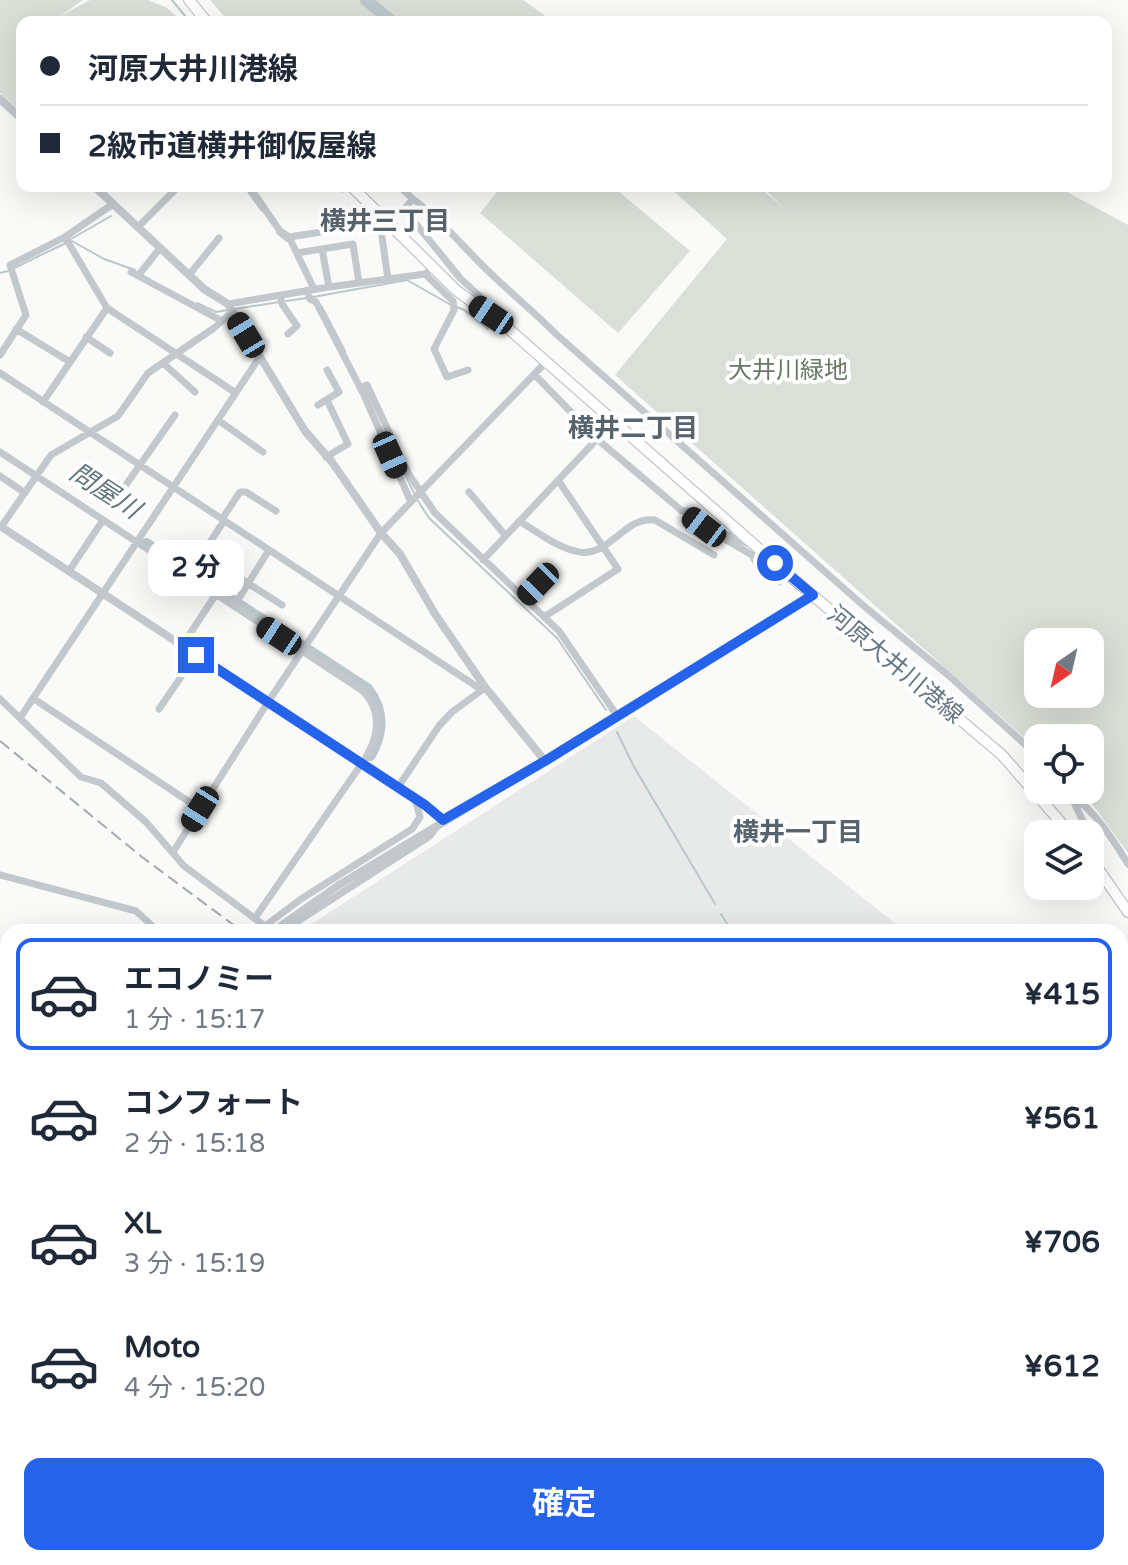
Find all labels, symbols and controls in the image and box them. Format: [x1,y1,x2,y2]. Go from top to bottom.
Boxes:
text: 河原大井川港線 [88,51,298,88]
text: 2級市道横井御仮屋線 [88,128,377,165]
district label: 横井三丁目 [320,206,450,237]
car [464,292,518,338]
car [223,308,269,362]
park label: 大井川緑地 [728,356,848,385]
district label: 横井二丁目 [568,413,698,444]
car [369,428,411,482]
water label: 問屋川 [64,457,149,527]
car [678,503,730,551]
callout: 2 分 [148,539,244,595]
route start [757,545,793,581]
text: 2 分 [171,552,221,583]
car [513,558,563,610]
street label: 河原大井川港線 [821,600,969,730]
car [252,613,306,659]
north arrow [1024,628,1104,708]
map controls [1024,628,1104,900]
route end [178,637,214,673]
button: locate [1024,724,1104,804]
car [177,782,223,836]
district label: 横井一丁目 [733,817,863,848]
button: layers [1024,820,1104,900]
icon: car [28,958,100,1030]
text: エコノミー [124,961,274,998]
text: ¥415 [1024,976,1100,1013]
text: 1 分 · 15:17 [124,1004,265,1035]
icon: car [28,1082,100,1154]
text: コンフォート [124,1085,303,1122]
text: ¥561 [1024,1100,1100,1137]
text: 2 分 · 15:18 [124,1128,265,1159]
text: XL [124,1205,161,1242]
icon: car [28,1206,100,1278]
text: ¥706 [1024,1224,1100,1261]
text: 3 分 · 15:19 [124,1248,265,1279]
text: Moto [124,1329,200,1366]
icon: car [28,1330,100,1402]
text: ¥612 [1024,1348,1100,1385]
text: 4 分 · 15:20 [124,1372,265,1403]
button: 確定 [24,1458,1104,1550]

